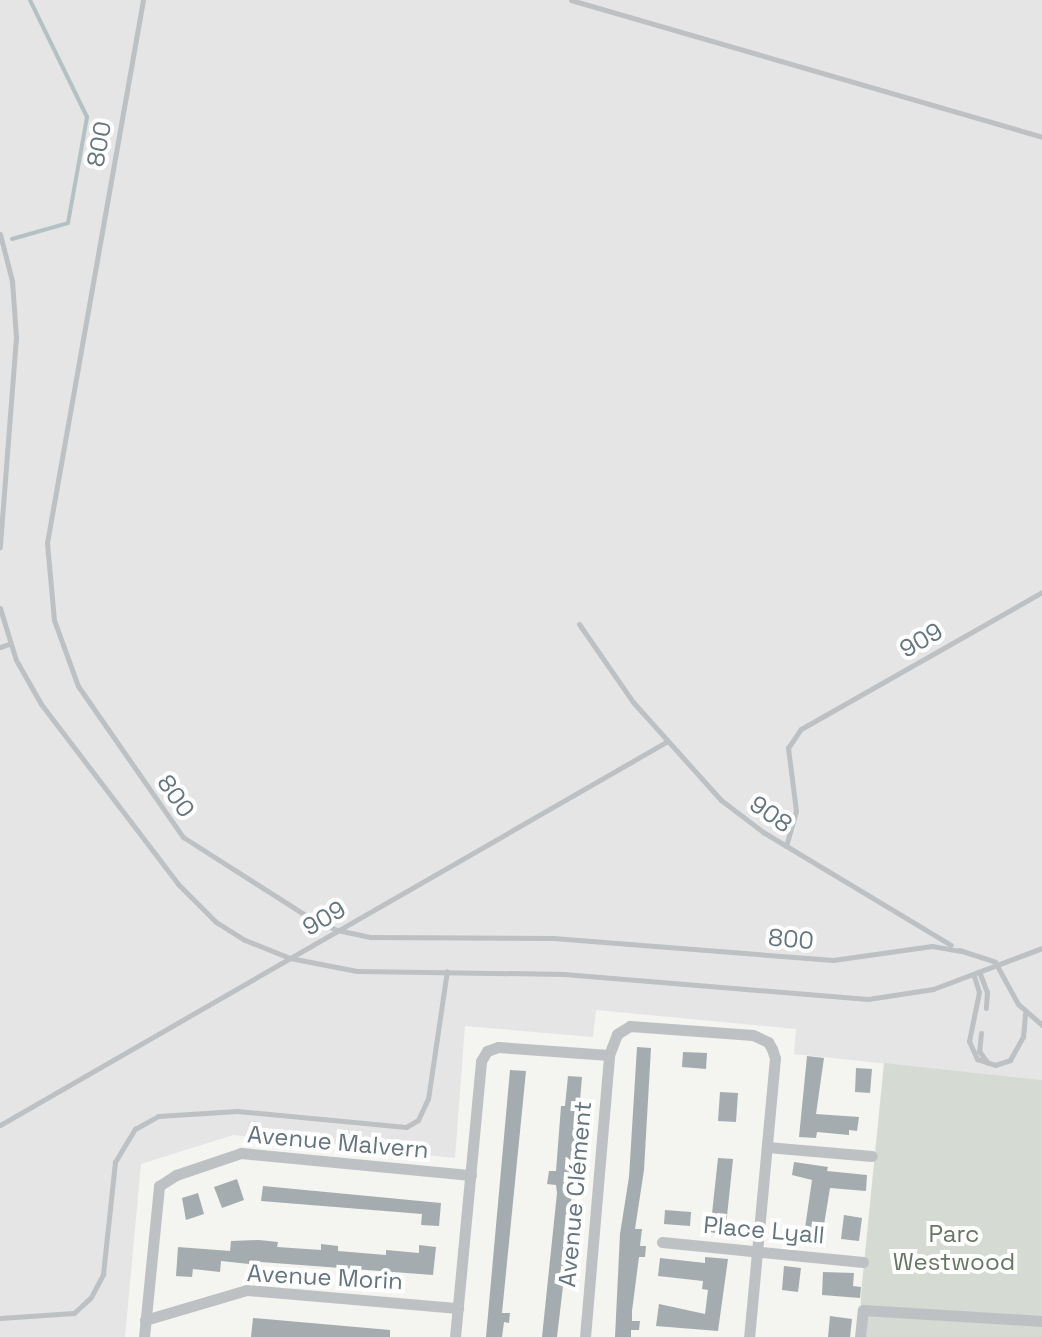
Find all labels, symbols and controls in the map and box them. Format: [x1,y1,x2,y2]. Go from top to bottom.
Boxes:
street label: 800 [81,119,117,169]
street label: 909 [894,616,948,664]
street label: 800 [151,769,201,823]
street label: 908 [744,789,798,839]
street label: 909 [297,894,351,942]
street label: 800 [767,923,815,955]
street label: Avenue Clément [553,1100,597,1288]
street label: Avenue Malvern [246,1120,430,1164]
street label: Place Lyall [702,1210,826,1250]
park label: Parc Westwood [893,1220,1015,1276]
street label: Avenue Morin [246,1259,404,1295]

